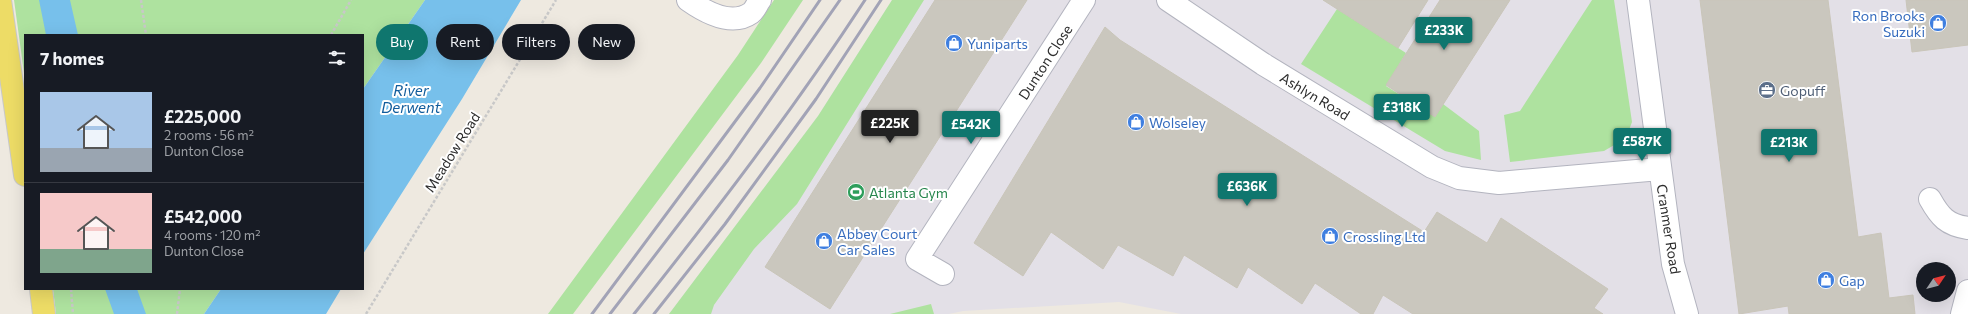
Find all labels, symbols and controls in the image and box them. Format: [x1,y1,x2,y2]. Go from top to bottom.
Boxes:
place label: Ron Brooks Suzuki [1852,7,1925,40]
shop icon: Ron Brooks Suzuki [1928,13,1948,33]
pin: £233K [1416,17,1472,51]
street label: Dunton Close [1014,21,1076,103]
text: £233K [1424,22,1464,38]
chip: Buy [376,24,428,60]
chip: Rent [436,24,494,60]
chip: Filters [502,24,570,60]
chip: New [578,24,635,60]
shop icon: Yuniparts [944,33,964,53]
place label: Yuniparts [967,35,1028,52]
icon: filters [326,47,348,69]
text: 7 homes [40,48,104,69]
street label: Ashlyn Road [1277,69,1353,123]
office icon: Gopuff [1757,80,1777,100]
water label: River Derwent [381,81,442,116]
place label: Gopuff [1780,82,1826,99]
pin: £318K [1374,94,1430,128]
text: £318K [1383,99,1421,115]
text: £225,000 [164,106,241,127]
icon: home [72,108,120,156]
street label: Meadow Road [421,109,483,195]
pin: £225K [862,110,918,144]
pin: £542K [943,111,999,145]
shop icon: Wolseley [1126,112,1146,132]
place label: Wolseley [1149,114,1206,131]
text: £225K [870,115,910,131]
text: £542K [951,116,991,132]
text: 2 rooms · 56 m² [164,127,254,143]
pin: £587K [1614,128,1670,162]
pin: £213K [1761,129,1817,163]
text: £587K [1622,133,1662,149]
text: £213K [1770,134,1808,150]
text: Dunton Close [164,143,244,159]
pin: £636K [1219,173,1275,207]
text: £636K [1227,178,1267,194]
sports icon: Atlanta Gym [846,182,866,202]
street label: Cranmer Road [1653,183,1685,275]
place label: Atlanta Gym [869,184,948,201]
text: £542,000 [164,206,242,227]
icon: home [72,209,120,257]
place label: Abbey Court Car Sales [837,225,918,258]
shop icon: Crossling Ltd [1320,226,1340,246]
text: 4 rooms · 120 m² [164,227,260,243]
place label: Crossling Ltd [1343,228,1426,245]
shop icon: Abbey Court Car Sales [814,231,834,251]
text: Dunton Close [164,243,244,259]
north arrow [1916,262,1956,302]
map controls [1916,262,1956,302]
shop icon: Gap [1816,270,1836,290]
place label: Gap [1839,272,1865,289]

